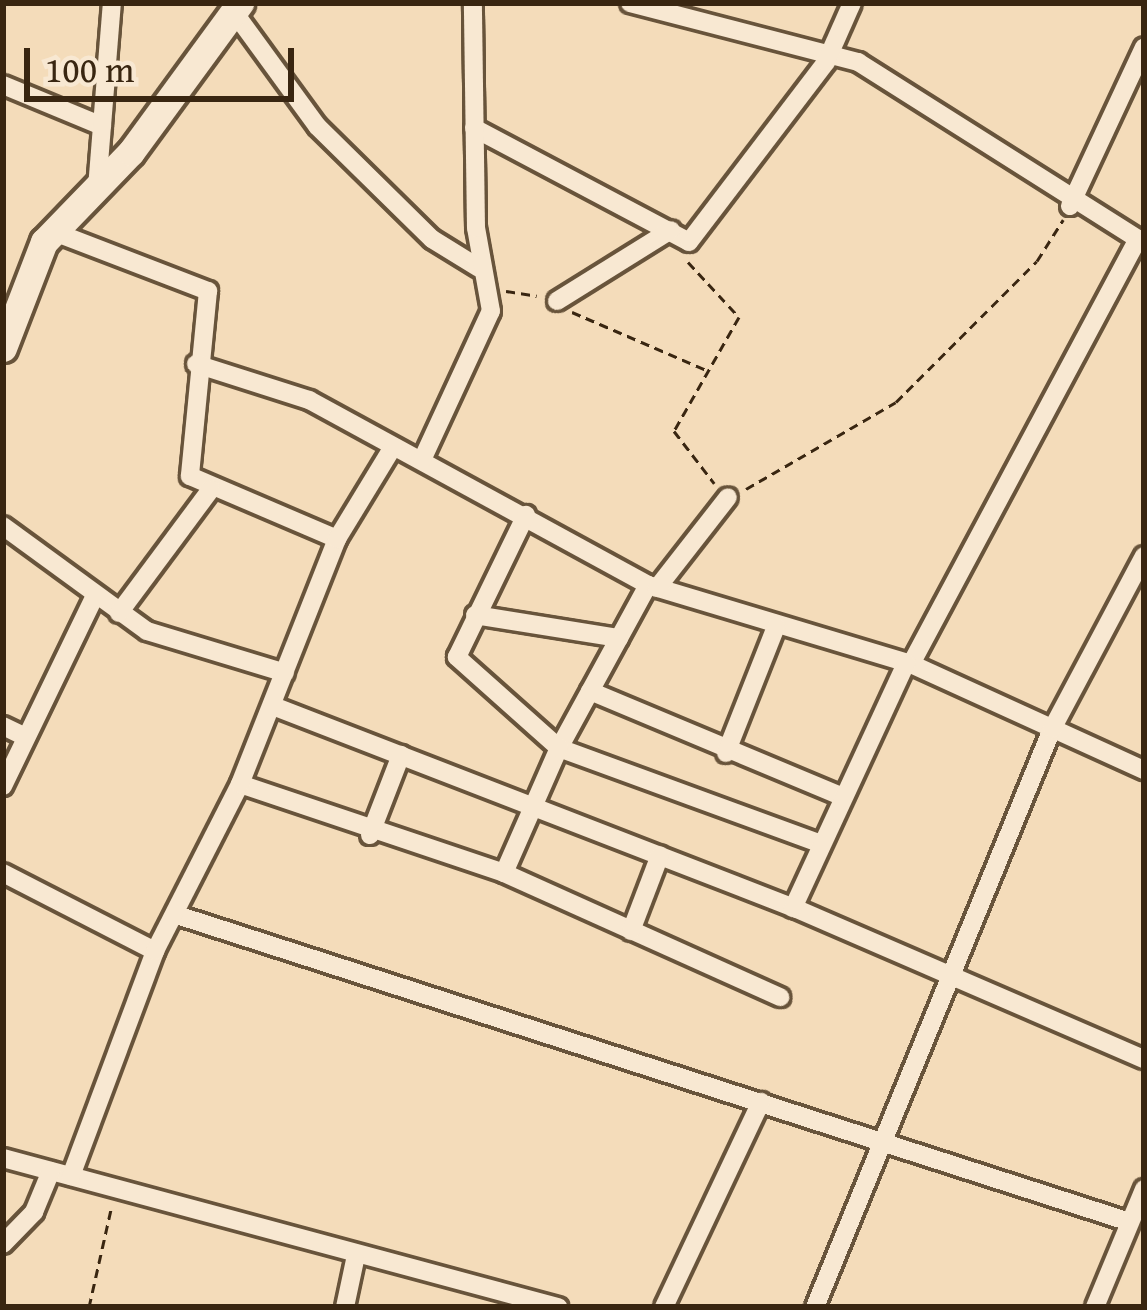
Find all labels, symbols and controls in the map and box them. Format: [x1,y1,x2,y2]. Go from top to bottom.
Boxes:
scale bar [30,24,300,98]
text: 100 m [45,42,134,95]

